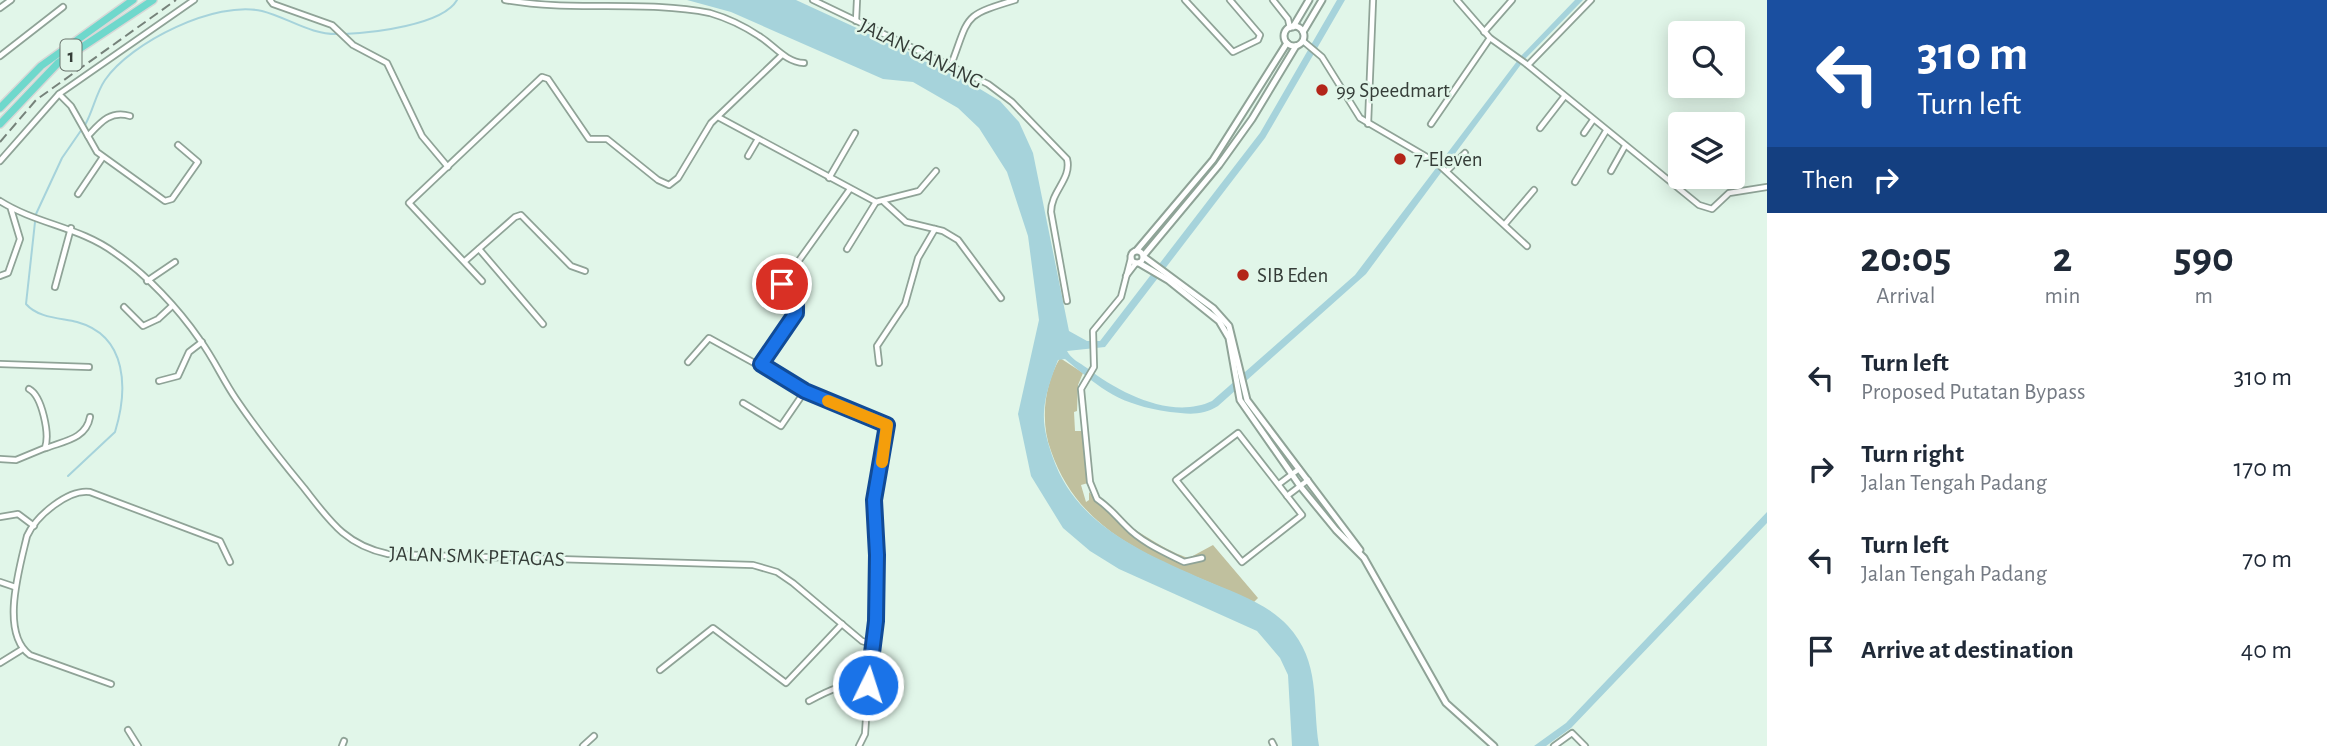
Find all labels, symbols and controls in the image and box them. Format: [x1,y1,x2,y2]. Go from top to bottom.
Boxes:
street label: JALAN GANANG [855,14,986,93]
map controls [1668,21,1745,189]
button: search [1668,21,1745,98]
icon: left [1802,28,1893,119]
text: 310 m [1917,30,2028,79]
road number: 1 [60,40,82,70]
place label: 99 Speedmart [1336,80,1450,101]
marker: 99 Speedmart [1314,82,1330,98]
text: Turn left [1917,88,2021,120]
button: layers [1668,112,1745,189]
place label: 7-Eleven [1414,149,1483,170]
marker: 7-Eleven [1392,151,1408,167]
icon: right [1867,161,1905,199]
text: Then [1802,167,1853,193]
text: 20:05 [1860,237,1951,279]
text: 2 [2053,237,2072,279]
text: 590 [2174,237,2234,279]
pin [752,254,812,314]
icon: arrive [763,265,801,303]
place label: SIB Eden [1257,265,1328,286]
marker: SIB Eden [1235,267,1251,283]
text: Arrival [1876,285,1935,308]
text: min [2045,285,2080,308]
text: m [2194,285,2213,308]
text: Turn left [1861,350,1949,376]
icon: left [1802,359,1840,397]
text: 310 m [2234,364,2292,390]
text: Proposed Putatan Bypass [1861,381,2085,404]
text: Turn right [1861,441,1964,467]
icon: right [1802,450,1840,488]
text: 170 m [2233,455,2292,481]
text: Jalan Tengah Padang [1861,472,2047,495]
text: Turn left [1861,532,1949,558]
icon: left [1802,541,1840,579]
street label: JALAN SMK PETAGAS [389,543,565,570]
text: 70 m [2242,546,2292,572]
text: Jalan Tengah Padang [1861,563,2047,586]
icon: arrive [1802,632,1840,670]
text: Arrive at destination [1861,637,2074,663]
text: 40 m [2241,637,2292,663]
position arrow [831,648,905,722]

